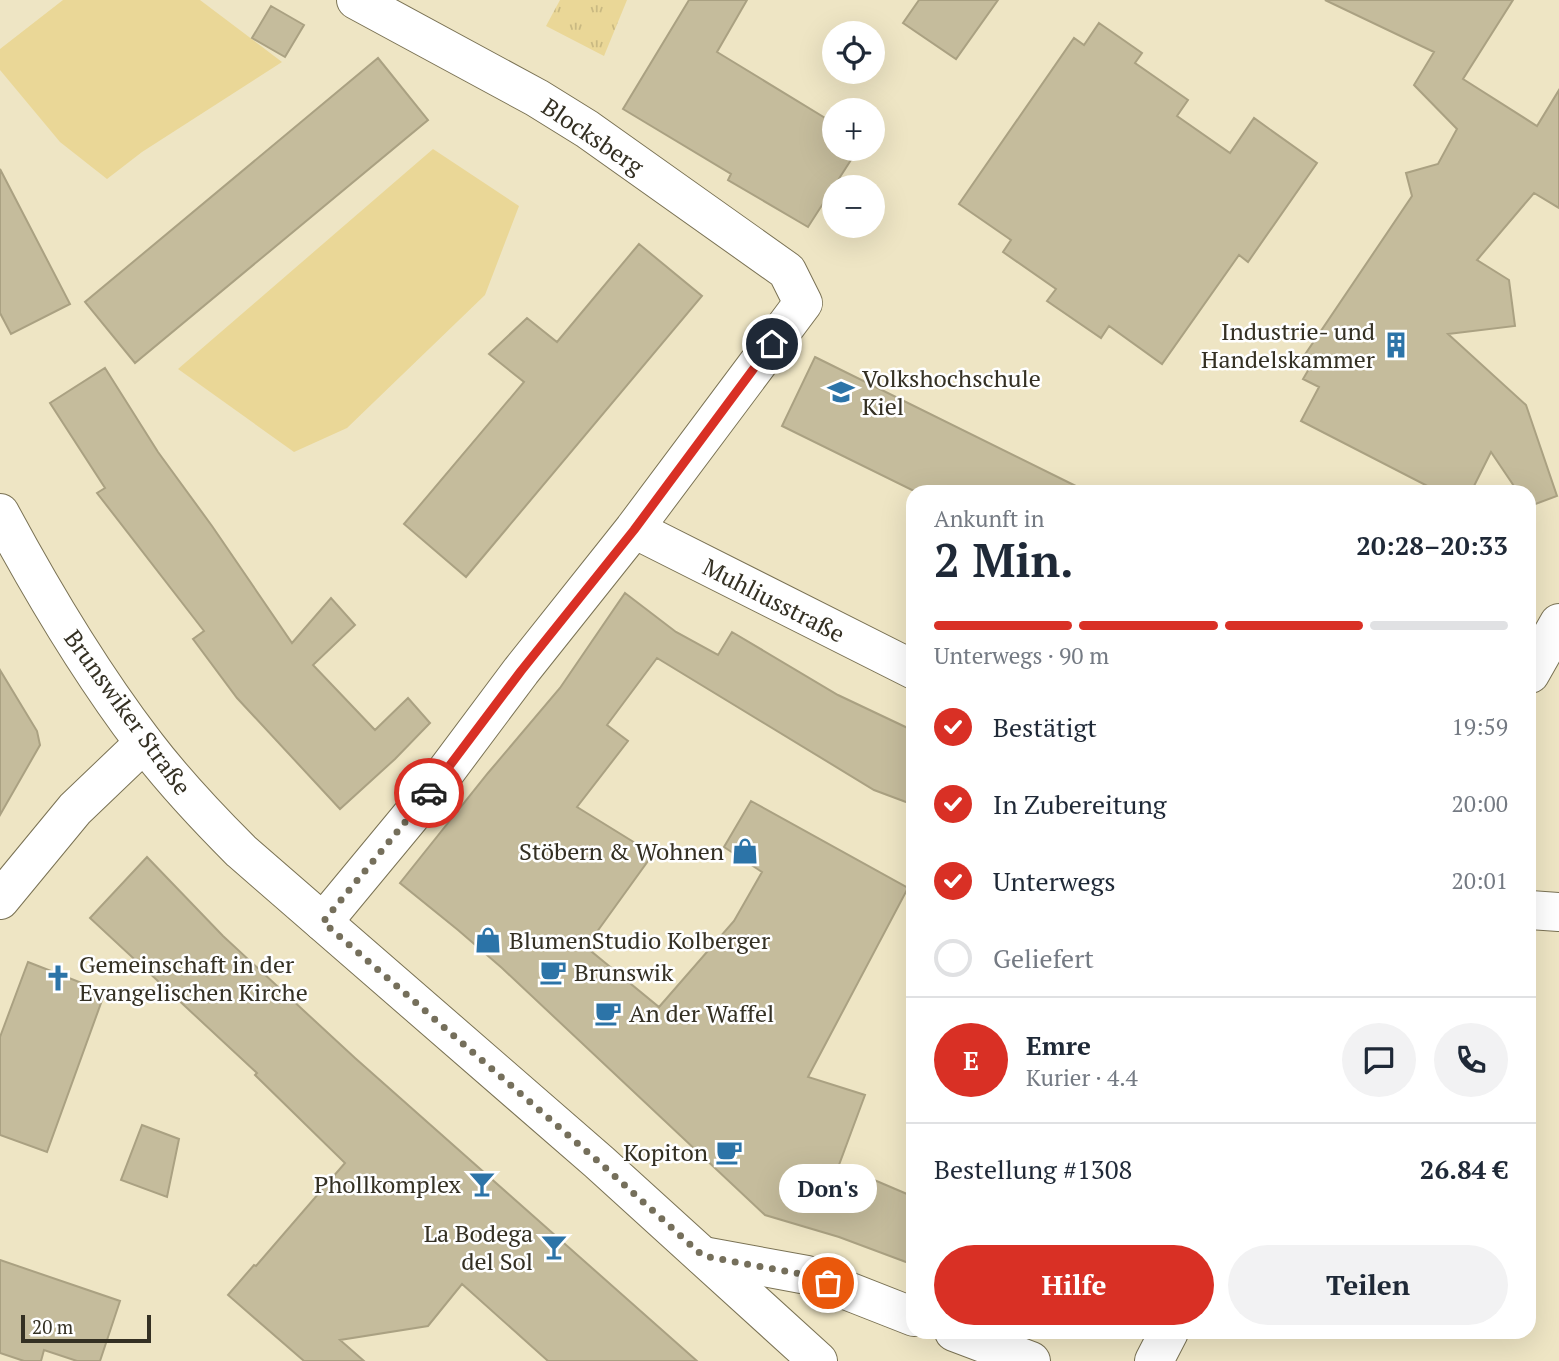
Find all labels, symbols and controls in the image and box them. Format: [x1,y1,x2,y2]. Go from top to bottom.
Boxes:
map controls [822,21,885,238]
button: locate [822,21,885,84]
street label: Blocksberg [536,90,650,182]
button: + [822,98,885,161]
button: − [822,175,885,238]
pin [742,314,802,374]
place label: Industrie- und Handelskammer [1201,315,1376,375]
icon: home [753,325,791,363]
building icon: Industrie- und Handelskammer [1381,330,1411,360]
place label: Volkshochschule Kiel [862,362,1041,422]
school or university icon: Volkshochschule Kiel [826,377,856,407]
text: Ankunft in [934,503,1044,534]
text: 20:28–20:33 [1356,528,1508,562]
text: 2 Min. [934,529,1074,590]
street label: Muhliusstraße [698,550,850,650]
street label: Brunswiker Straße [57,623,199,801]
text: Unterwegs · 90 m [934,640,1109,671]
icon: check [934,708,972,746]
text: Bestätigt [993,710,1097,744]
text: 19:59 [1451,711,1508,742]
courier [394,758,464,828]
icon: car [410,774,448,812]
icon: check [934,785,972,823]
text: In Zubereitung [993,787,1167,821]
text: 20:00 [1451,788,1508,819]
place label: Stöbern & Wohnen [519,835,724,867]
shop icon: Stöbern & Wohnen [730,836,760,866]
icon: check [934,862,972,900]
text: Unterwegs [993,864,1116,898]
text: 20:01 [1451,865,1508,896]
place label: BlumenStudio Kolberger [509,924,771,956]
shop icon: BlumenStudio Kolberger [473,925,503,955]
text: Geliefert [993,941,1094,975]
place label: Gemeinschaft in der Evangelischen Kirche [79,948,308,1008]
place label: Brunswik [574,956,674,988]
cafe icon: Brunswik [538,957,568,987]
church icon: Gemeinschaft in der Evangelischen Kirche [43,963,73,993]
place label: An der Waffel [629,997,774,1029]
cafe icon: An der Waffel [593,998,623,1028]
button: chat [1342,1023,1416,1097]
button: phone [1434,1023,1508,1097]
text: Emre [1026,1028,1091,1062]
text: E [963,1043,979,1077]
text: Kurier · 4.4 [1026,1062,1138,1093]
place label: Kopiton [623,1136,708,1168]
cafe icon: Kopiton [714,1137,744,1167]
text: Bestellung #1308 [934,1152,1132,1186]
text: 26.84 € [1420,1152,1508,1186]
callout: Don's [779,1164,877,1213]
place label: Phollkomplex [314,1168,462,1200]
bar icon: Phollkomplex [467,1169,497,1199]
text: Don's [798,1173,858,1204]
place label: La Bodega del Sol [424,1217,533,1277]
bar icon: La Bodega del Sol [539,1232,569,1262]
button: Hilfe [934,1245,1214,1325]
button: Teilen [1228,1245,1508,1325]
pin [798,1253,858,1313]
icon: bag [809,1264,847,1302]
scale bar [21,1312,150,1344]
text: 20 m [32,1314,73,1339]

